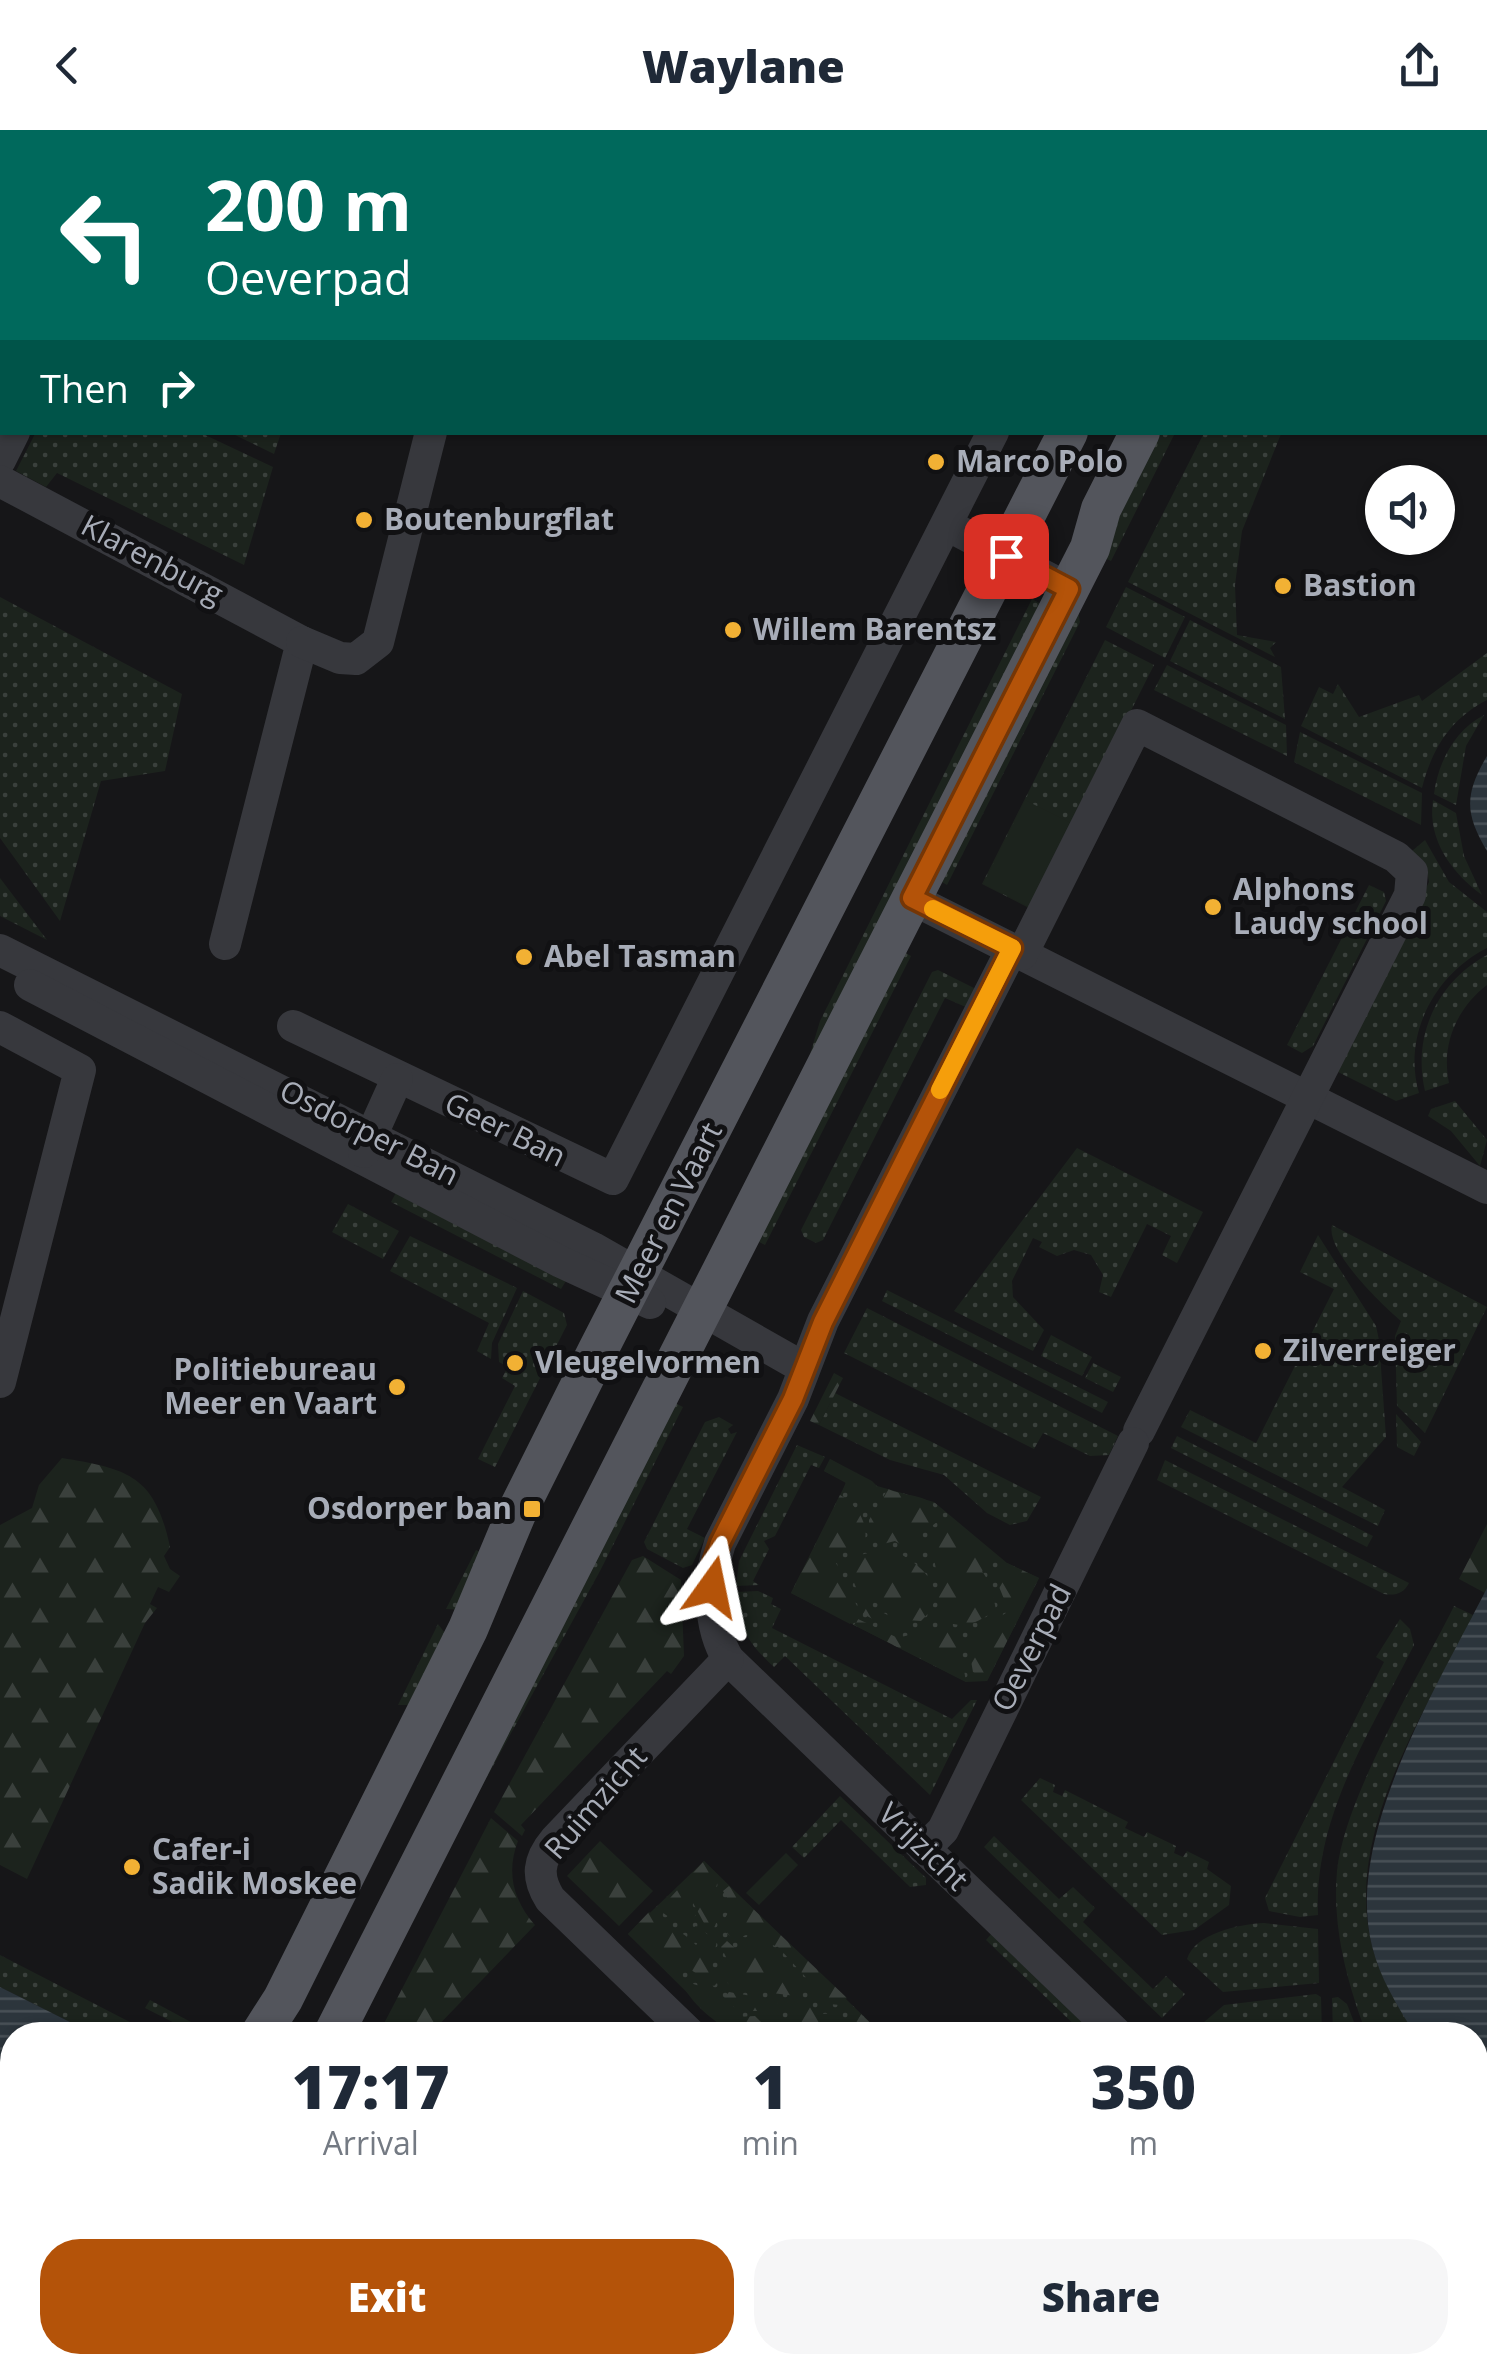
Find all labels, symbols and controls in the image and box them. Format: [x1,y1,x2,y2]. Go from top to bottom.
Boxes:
text: Waylane [642,35,845,96]
icon: back [40,38,95,93]
icon: share [1392,38,1447,93]
text: 200 m [205,156,412,252]
icon: left [40,170,170,300]
text: Oeverpad [205,247,411,308]
icon: right [149,360,204,415]
text: Then [40,362,129,414]
place label: Marco Polo [956,440,1123,481]
marker: Marco Polo [925,451,947,473]
map controls [1365,465,1455,555]
button: sound [1365,465,1455,555]
place label: Boutenburgflat [384,498,614,539]
street label: Klarenburg [74,504,231,613]
marker: Boutenburgflat [353,509,375,531]
pin [964,514,1049,599]
icon: arrive [979,529,1034,584]
place label: Bastion [1303,564,1417,605]
marker: Bastion [1272,575,1294,597]
place label: Willem Barentsz [753,608,996,649]
marker: Willem Barentsz [722,619,744,641]
place label: Alphons Laudy school [1233,868,1428,943]
marker: Alphons Laudy school [1202,896,1224,918]
place label: Abel Tasman [544,935,736,976]
marker: Abel Tasman [513,946,535,968]
street label: Osdorper Ban [273,1069,466,1194]
street label: Geer Ban [438,1082,573,1176]
street label: Meer en Vaart [604,1115,731,1310]
place label: Zilverreiger [1283,1329,1456,1370]
marker: Zilverreiger [1252,1340,1274,1362]
place label: Vleugelvormen [535,1341,761,1382]
place label: Politiebureau Meer en Vaart [164,1348,377,1423]
marker: Vleugelvormen [504,1352,526,1374]
marker: Politiebureau Meer en Vaart [386,1376,408,1398]
place label: Osdorper ban [307,1487,512,1528]
marker: Osdorper ban [521,1498,543,1520]
position arrow [660,1535,764,1639]
street label: Oeverpad [981,1577,1080,1718]
street label: Ruimzicht [534,1737,655,1867]
street label: Vrijzicht [870,1793,978,1899]
place label: Cafer-i Sadik Moskee [152,1828,357,1903]
marker: Cafer-i Sadik Moskee [121,1856,143,1878]
text: 17:17 [292,2045,450,2127]
text: 1 [753,2045,788,2127]
text: 350 [1091,2045,1196,2127]
text: Arrival [323,2121,419,2164]
text: min [742,2121,799,2164]
text: m [1129,2121,1158,2164]
button: Exit [40,2239,734,2354]
button: Share [754,2239,1448,2354]

